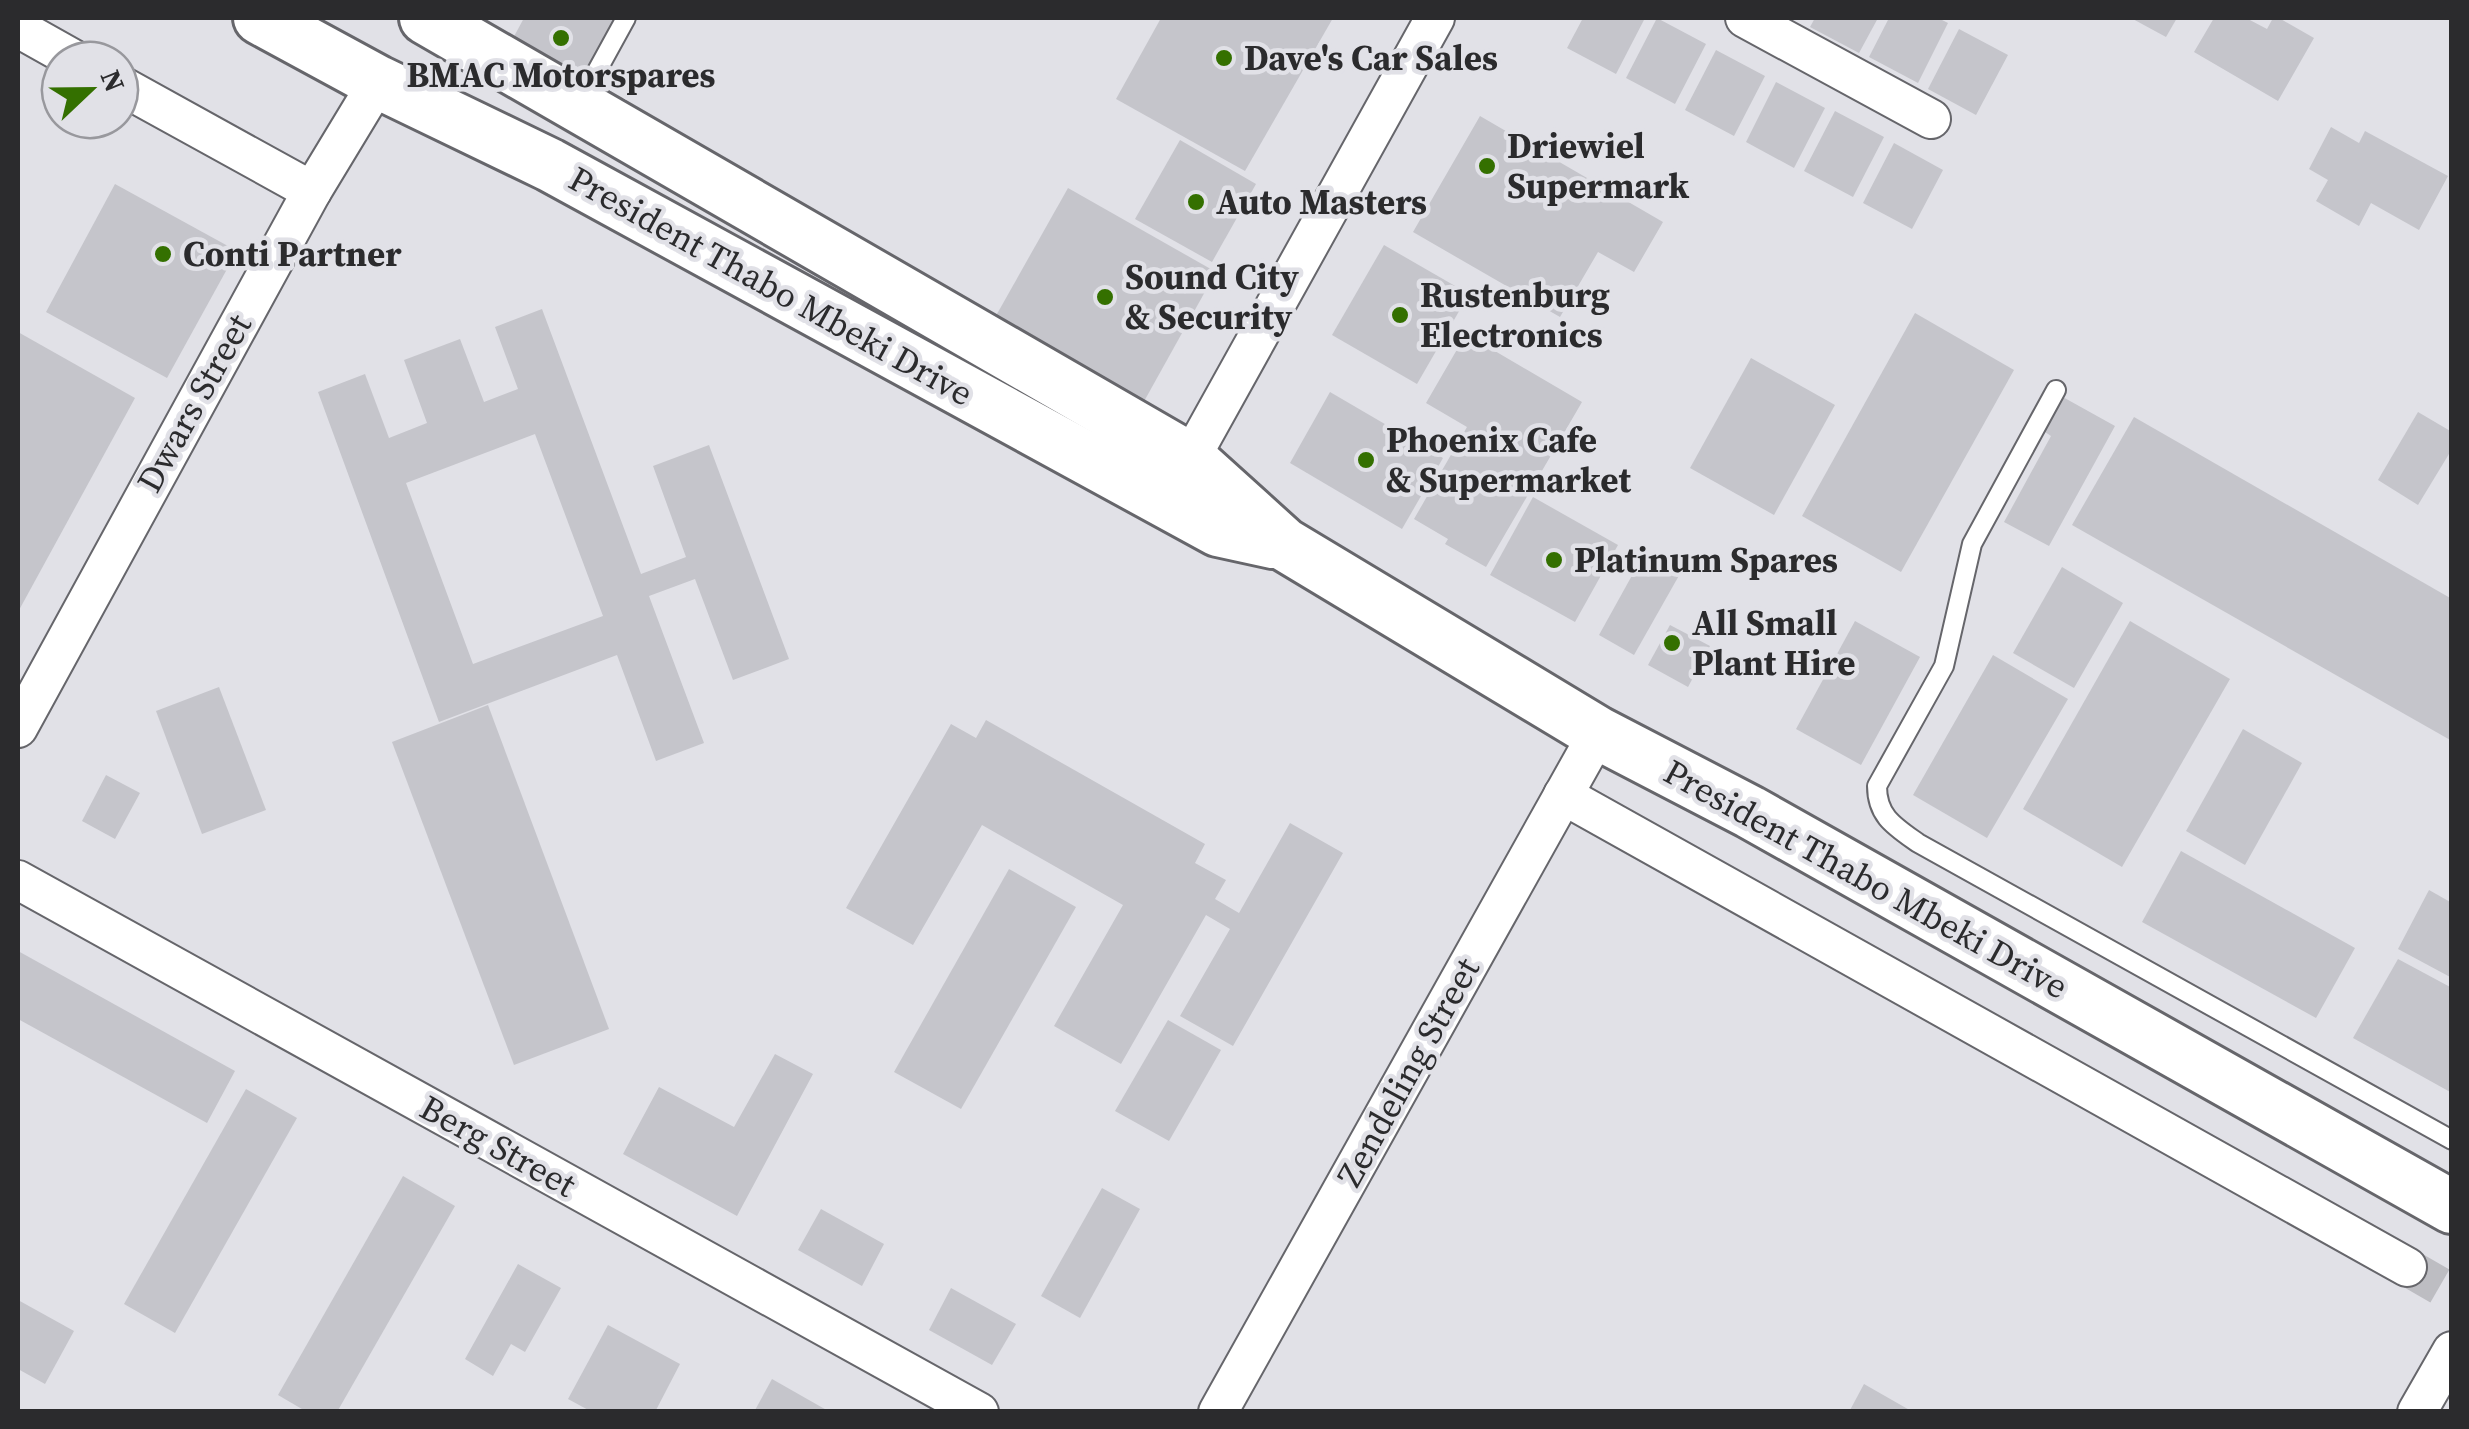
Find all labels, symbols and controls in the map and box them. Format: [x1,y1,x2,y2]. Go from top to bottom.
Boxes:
marker: BMAC Motorspares [550,27,572,49]
place label: Dave's Car Sales [1244,34,1498,82]
north arrow [40,40,140,140]
marker: Dave's Car Sales [1213,47,1235,69]
place label: BMAC Motorspares [407,51,716,99]
text: N [92,64,135,97]
place label: Driewiel Supermark [1507,122,1689,210]
street label: President Thabo Mbeki Drive [561,155,981,417]
marker: Driewiel Supermark [1476,155,1498,177]
place label: Auto Masters [1216,178,1427,226]
marker: Auto Masters [1185,191,1207,213]
place label: Conti Partner [183,230,402,278]
marker: Conti Partner [152,243,174,265]
place label: Sound City & Security [1125,253,1299,341]
place label: Rustenburg Electronics [1420,271,1610,359]
marker: Sound City & Security [1094,286,1116,308]
marker: Rustenburg Electronics [1389,304,1411,326]
street label: Dwars Street [125,305,263,501]
place label: Phoenix Cafe & Supermarket [1386,416,1631,504]
marker: Phoenix Cafe & Supermarket [1355,449,1377,471]
place label: Platinum Spares [1574,536,1838,584]
marker: Platinum Spares [1543,549,1565,571]
place label: All Small Plant Hire [1692,599,1856,687]
marker: All Small Plant Hire [1661,632,1683,654]
street label: President Thabo Mbeki Drive [1656,748,2076,1010]
street label: Zendeling Street [1325,949,1491,1195]
street label: Berg Street [412,1084,585,1209]

